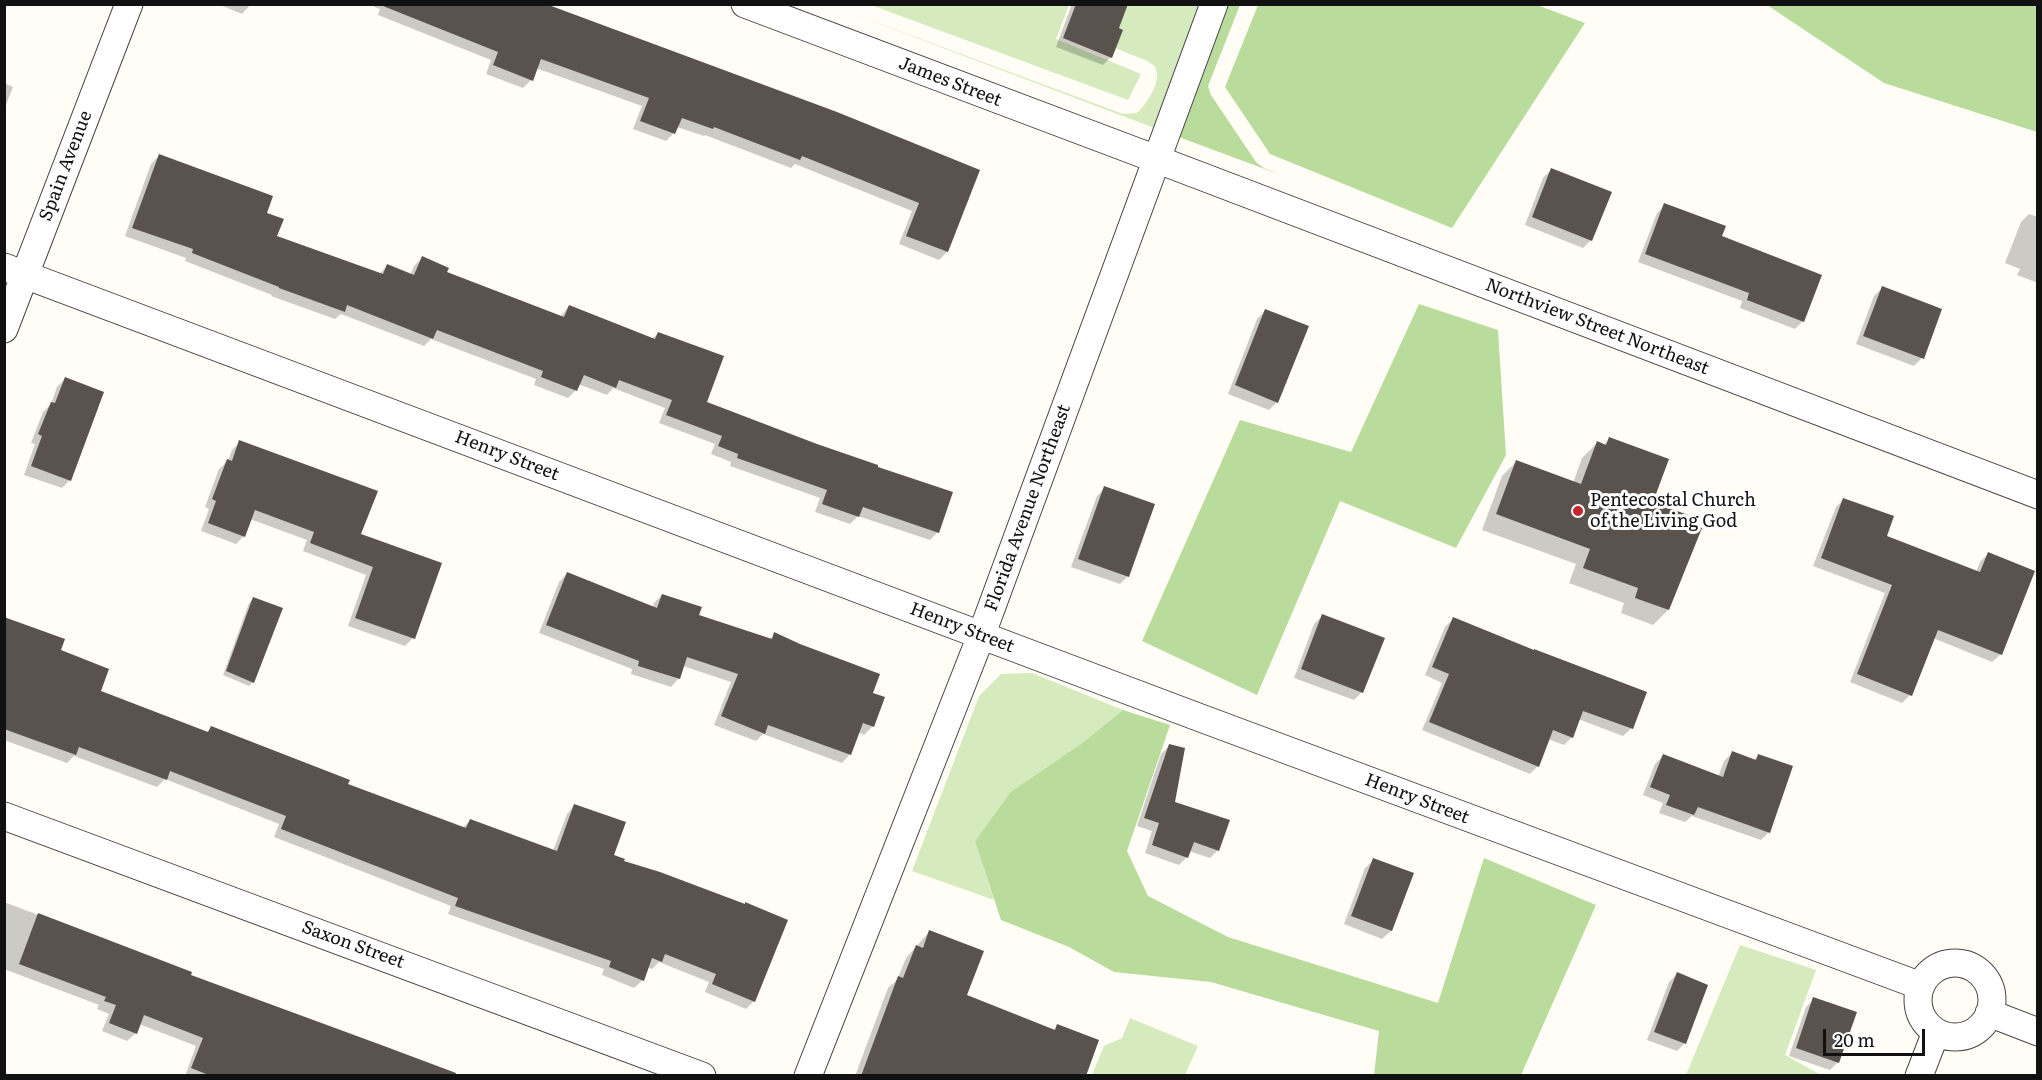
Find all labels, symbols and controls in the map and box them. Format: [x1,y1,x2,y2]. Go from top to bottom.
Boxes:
street label: James Street [895,52,1005,112]
street label: Spain Avenue [35,108,97,224]
street label: Northview Street Northeast [1482,274,1712,380]
street label: Florida Avenue Northeast [980,402,1076,614]
street label: Henry Street [452,426,562,486]
place label: Pentecostal Church of the Living God [1590,490,1756,532]
marker: Pentecostal Church of the Living God [1571,504,1585,518]
street label: Henry Street [907,598,1017,658]
street label: Henry Street [1362,769,1472,829]
street label: Saxon Street [299,916,407,974]
scale bar [1826,1017,1928,1055]
text: 20 m [1834,1026,1875,1053]

